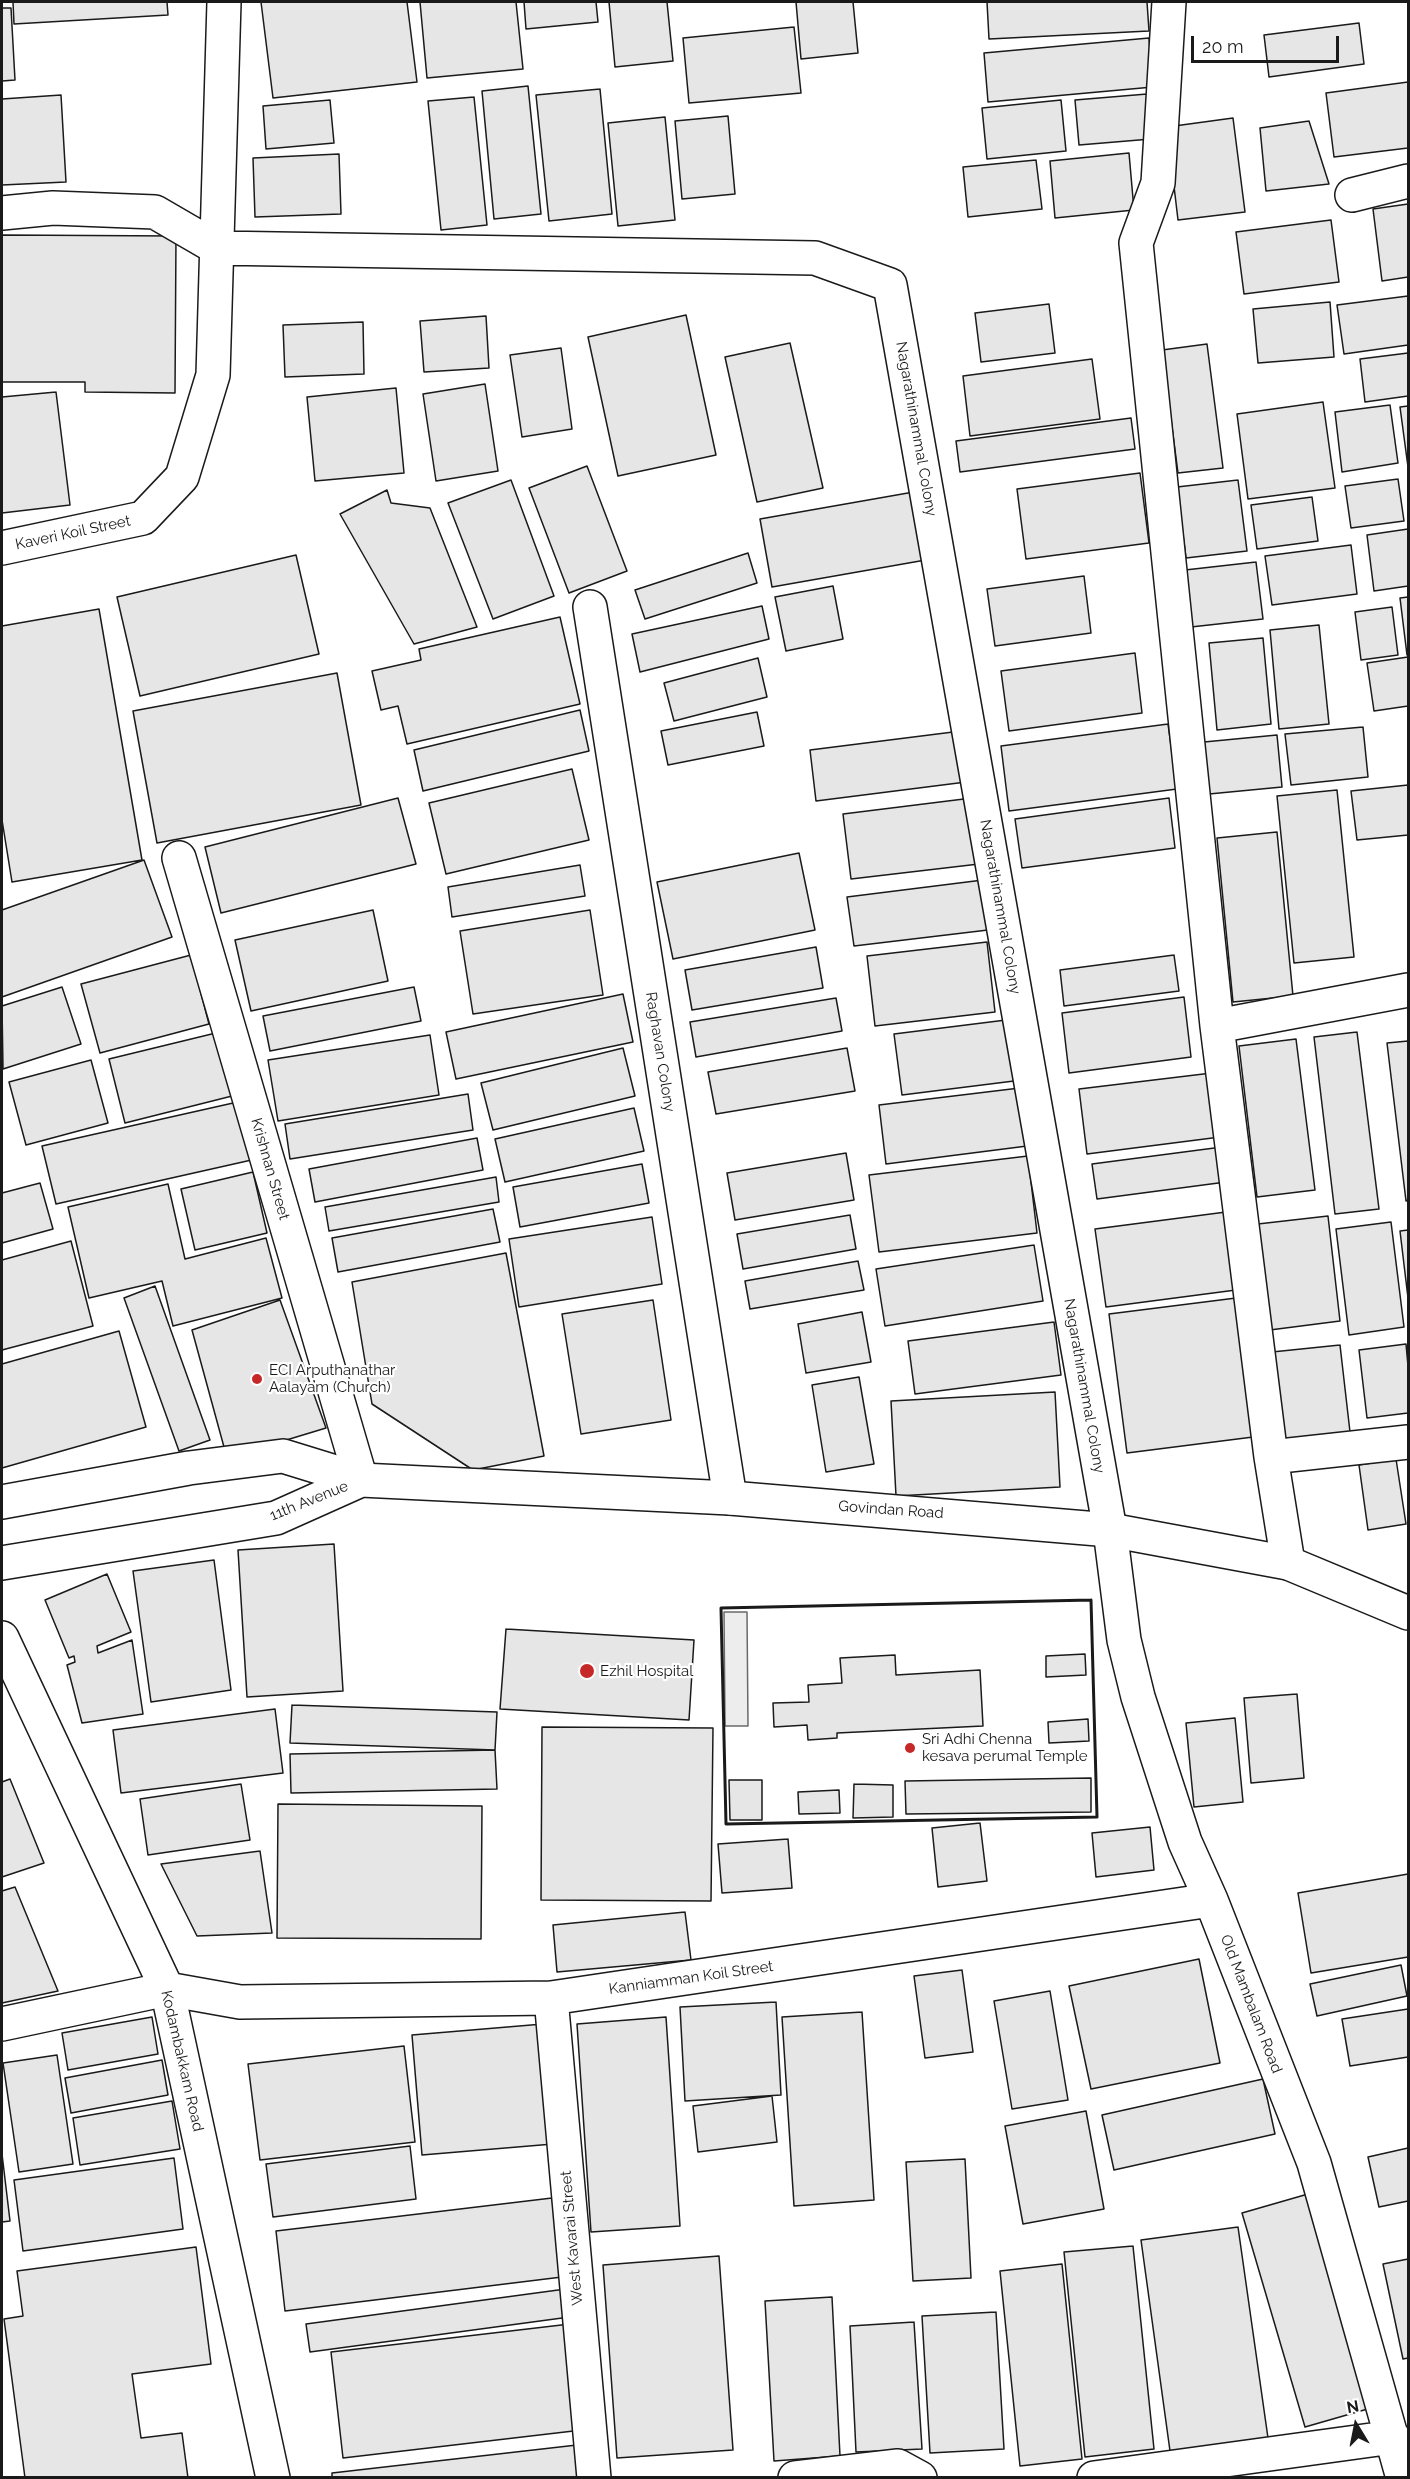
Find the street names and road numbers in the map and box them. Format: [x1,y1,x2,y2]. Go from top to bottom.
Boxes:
street label: Nagarathinammal Colony [892,340,940,518]
street label: Kaveri Koil Street [14,512,132,554]
street label: Nagarathinammal Colony [976,818,1024,996]
street label: Raghavan Colony [642,991,678,1113]
street label: Krishnan Street [247,1116,293,1222]
street label: Nagarathinammal Colony [1060,1297,1108,1475]
street label: 11th Avenue [267,1477,351,1525]
street label: Govindan Road [838,1497,944,1523]
street label: Old Mambalam Road [1216,1932,1286,2076]
street label: Kanniamman Koil Street [608,1958,774,1998]
street label: Kodambakkam Road [157,1989,207,2133]
street label: West Kavarai Street [557,2170,587,2306]

